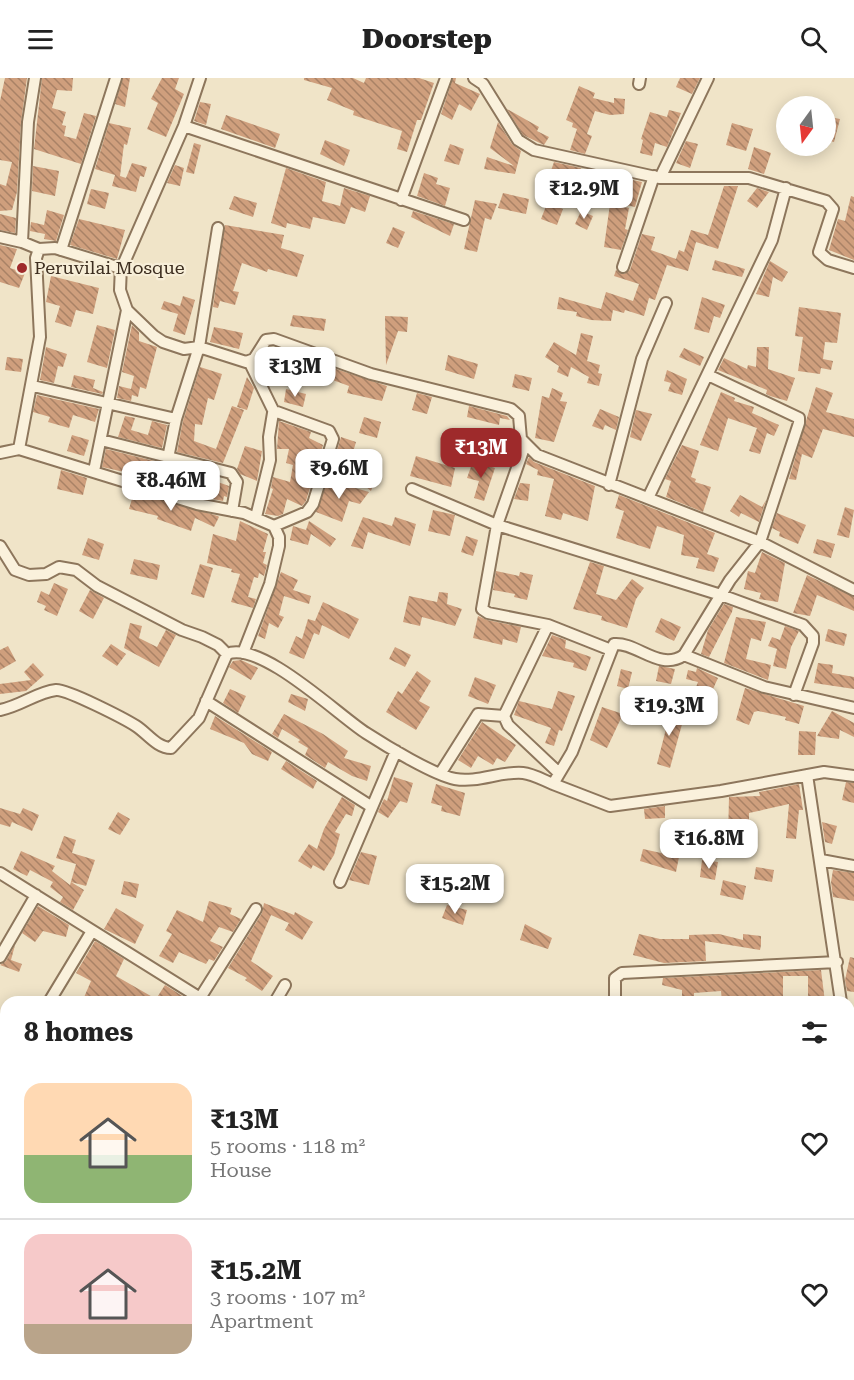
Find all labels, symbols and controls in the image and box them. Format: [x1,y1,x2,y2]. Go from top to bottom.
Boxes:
icon: menu [24,23,57,56]
text: Doorstep [362,23,492,55]
icon: search [797,23,830,56]
north arrow [776,96,836,156]
map controls [776,96,836,156]
pin: ₹12.9M [535,169,633,220]
text: ₹12.9M [549,176,619,200]
place label: Peruvilai Mosque [34,257,185,278]
marker: Peruvilai Mosque [15,261,29,275]
pin: ₹13M [259,347,331,398]
text: ₹13M [269,354,321,378]
pin: ₹13M [445,428,517,479]
text: ₹13M [455,435,507,459]
pin: ₹9.6M [297,449,381,500]
text: ₹9.6M [309,456,369,480]
pin: ₹8.46M [122,461,220,512]
text: ₹8.46M [136,468,206,492]
pin: ₹19.3M [620,686,718,737]
text: ₹19.3M [634,693,704,717]
pin: ₹16.8M [660,819,758,870]
text: ₹16.8M [674,826,744,850]
pin: ₹15.2M [406,864,504,915]
text: ₹15.2M [420,871,490,895]
icon: filters [798,1016,831,1049]
text: 8 homes [24,1017,133,1047]
text: ₹13M [210,1104,279,1134]
icon: home [72,1107,144,1179]
icon: heart [798,1127,831,1160]
text: 5 rooms · 118 m² [210,1134,365,1158]
text: House [210,1158,272,1182]
text: ₹15.2M [210,1255,302,1285]
icon: home [72,1258,144,1330]
icon: heart [798,1278,831,1311]
text: 3 rooms · 107 m² [210,1285,365,1309]
text: Apartment [210,1309,313,1333]

